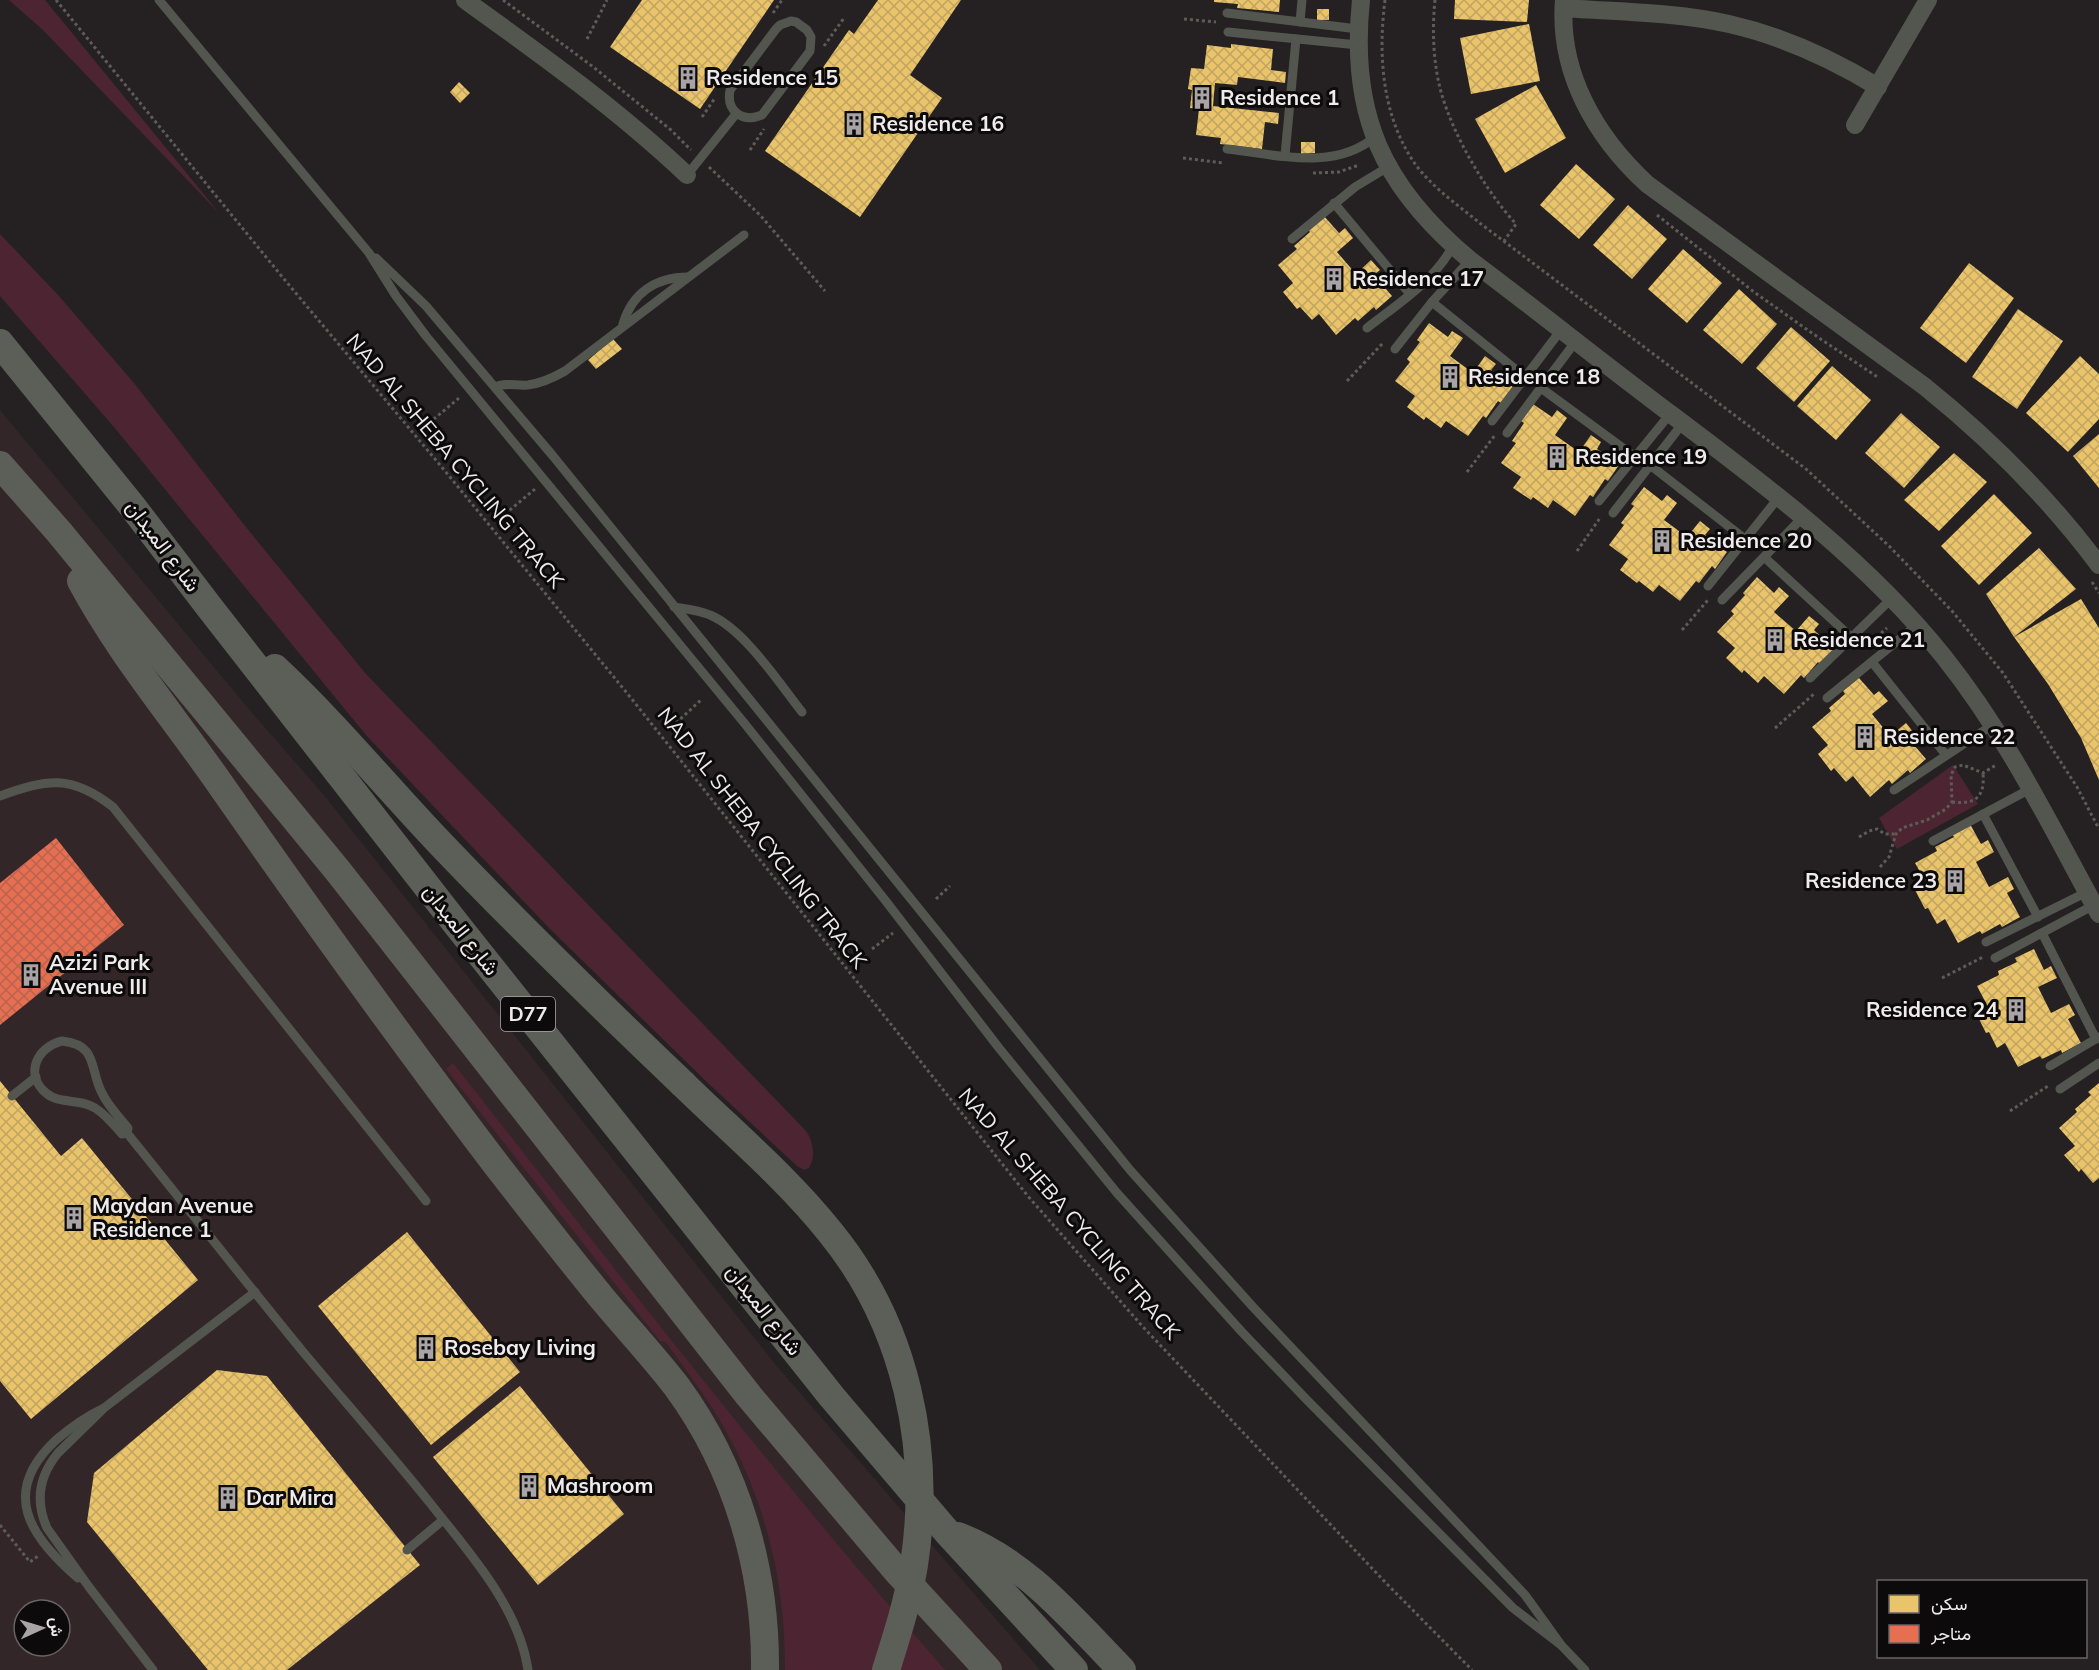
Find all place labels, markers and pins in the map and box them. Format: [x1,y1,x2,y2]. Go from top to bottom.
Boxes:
place label: Residence 15 [706,64,838,90]
building icon: Residence 15 [675,65,701,91]
place label: Residence 1 [1220,84,1339,110]
building icon: Residence 1 [1189,85,1215,111]
place label: Residence 16 [872,110,1004,136]
building icon: Residence 16 [841,111,867,137]
place label: Residence 17 [1352,265,1484,291]
building icon: Residence 17 [1321,266,1347,292]
place label: Residence 18 [1468,363,1600,389]
building icon: Residence 18 [1437,364,1463,390]
place label: Residence 19 [1575,443,1707,469]
building icon: Residence 19 [1544,444,1570,470]
place label: Residence 20 [1680,527,1812,553]
building icon: Residence 20 [1649,528,1675,554]
place label: Residence 21 [1793,626,1925,652]
building icon: Residence 21 [1762,627,1788,653]
place label: Residence 22 [1883,723,2015,749]
building icon: Residence 22 [1852,724,1878,750]
place label: Residence 23 [1805,867,1937,893]
building icon: Residence 23 [1942,868,1968,894]
place label: Azizi Park Avenue III [49,949,150,999]
building icon: Azizi Park Avenue III [18,962,44,988]
place label: Residence 24 [1866,996,1998,1022]
building icon: Residence 24 [2003,997,2029,1023]
place label: Maydan Avenue Residence 1 [92,1192,253,1242]
building icon: Maydan Avenue Residence 1 [61,1205,87,1231]
place label: Rosebay Living [444,1334,596,1360]
building icon: Rosebay Living [413,1335,439,1361]
place label: Mashroom [547,1472,653,1498]
building icon: Mashroom [516,1473,542,1499]
place label: Dar Mira [246,1484,334,1510]
building icon: Dar Mira [215,1485,241,1511]

